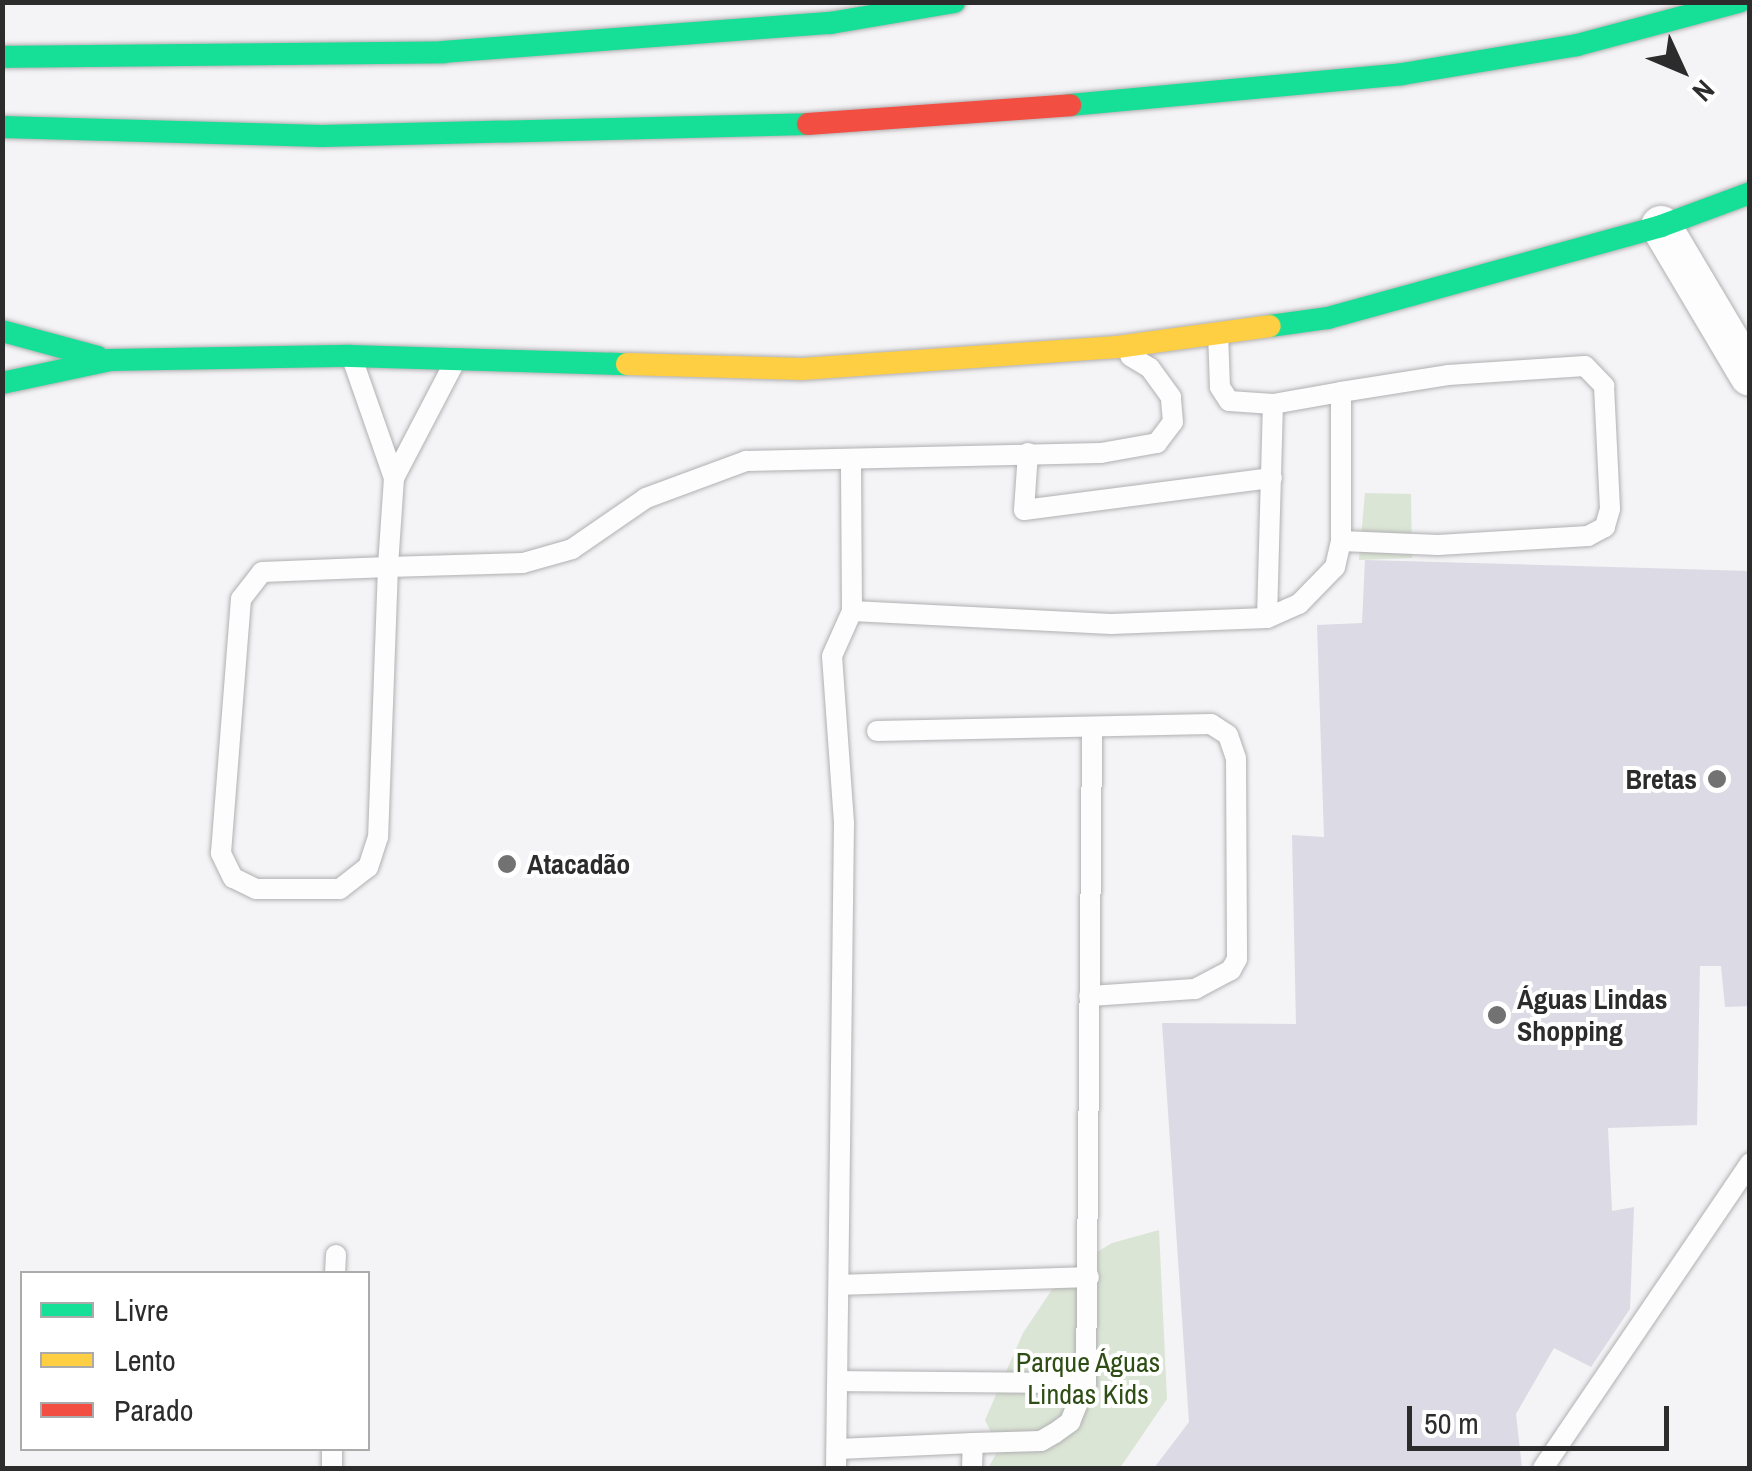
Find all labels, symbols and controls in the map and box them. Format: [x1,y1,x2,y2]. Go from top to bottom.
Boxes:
north arrow [1632,20,1732,120]
text: N [1684,72,1723,110]
place label: Bretas [1626,762,1697,796]
marker: Bretas [1706,768,1728,790]
place label: Atacadão [527,847,630,881]
marker: Atacadão [496,853,518,875]
place label: Águas Lindas Shopping [1517,982,1668,1048]
marker: Águas Lindas Shopping [1486,1004,1508,1026]
legend [20,1271,370,1451]
text: Livre [114,1290,169,1330]
text: Lento [114,1340,176,1380]
park label: Parque Águas Lindas Kids [1015,1345,1161,1411]
scale bar [1412,1386,1674,1448]
text: Parado [114,1390,193,1430]
text: 50 m [1424,1403,1479,1443]

